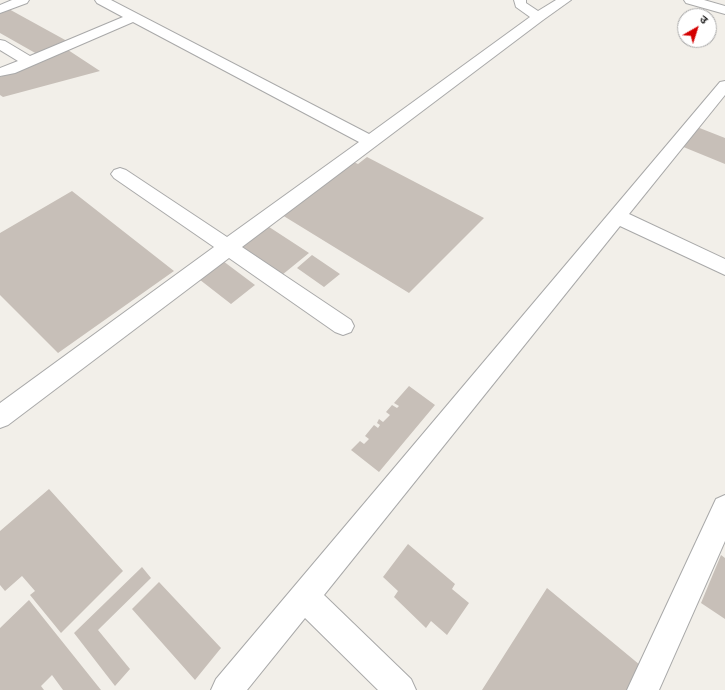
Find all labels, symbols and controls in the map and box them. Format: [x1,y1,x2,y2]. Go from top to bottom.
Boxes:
north arrow [677,8,717,48]
text: उ [698,12,711,26]

